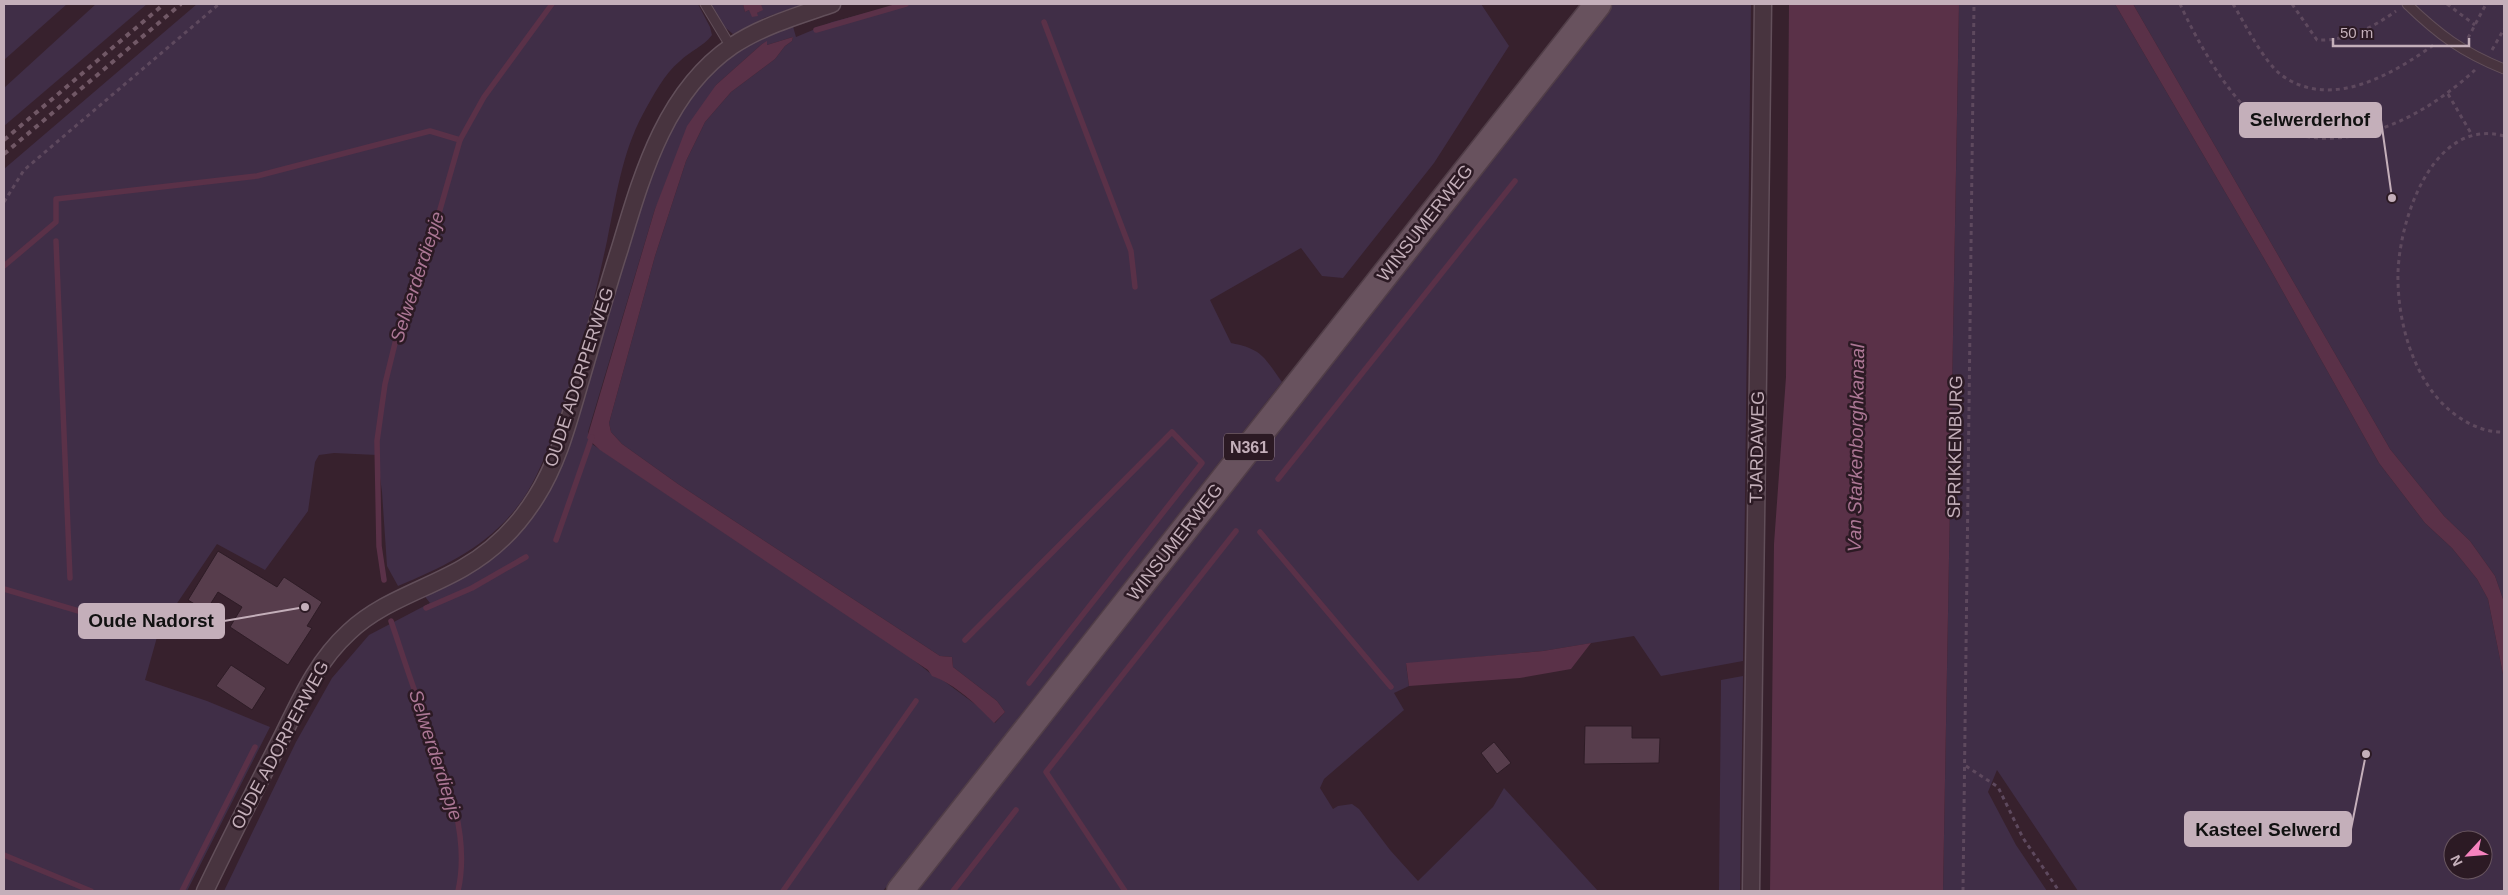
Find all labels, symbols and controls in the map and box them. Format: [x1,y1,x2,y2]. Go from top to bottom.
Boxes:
scale bar [2333,15,2469,47]
text: 50 m [2340,24,2373,41]
callout: Selwerderhof [2240,103,2381,137]
text: Selwerderhof [2250,109,2371,130]
street label: WINSUMERWEG [1373,161,1477,285]
water label: Selwerderdiepje [386,209,448,345]
street label: OUDE ADORPERWEG [540,285,618,469]
water label: Van Starkenborghkanaal [1844,343,1868,552]
street label: SPRIKKENBURG [1944,375,1966,519]
street label: TJARDAWEG [1746,391,1768,503]
road number: N361 [1224,434,1274,461]
street label: WINSUMERWEG [1123,480,1227,604]
callout: Oude Nadorst [79,604,224,638]
text: Oude Nadorst [88,610,214,631]
street label: OUDE ADORPERWEG [227,657,333,833]
water label: Selwerderdiepje [405,687,467,823]
callout: Kasteel Selwerd [2185,812,2351,846]
text: Kasteel Selwerd [2195,819,2341,840]
north arrow [2443,830,2493,880]
text: N [2447,853,2466,869]

